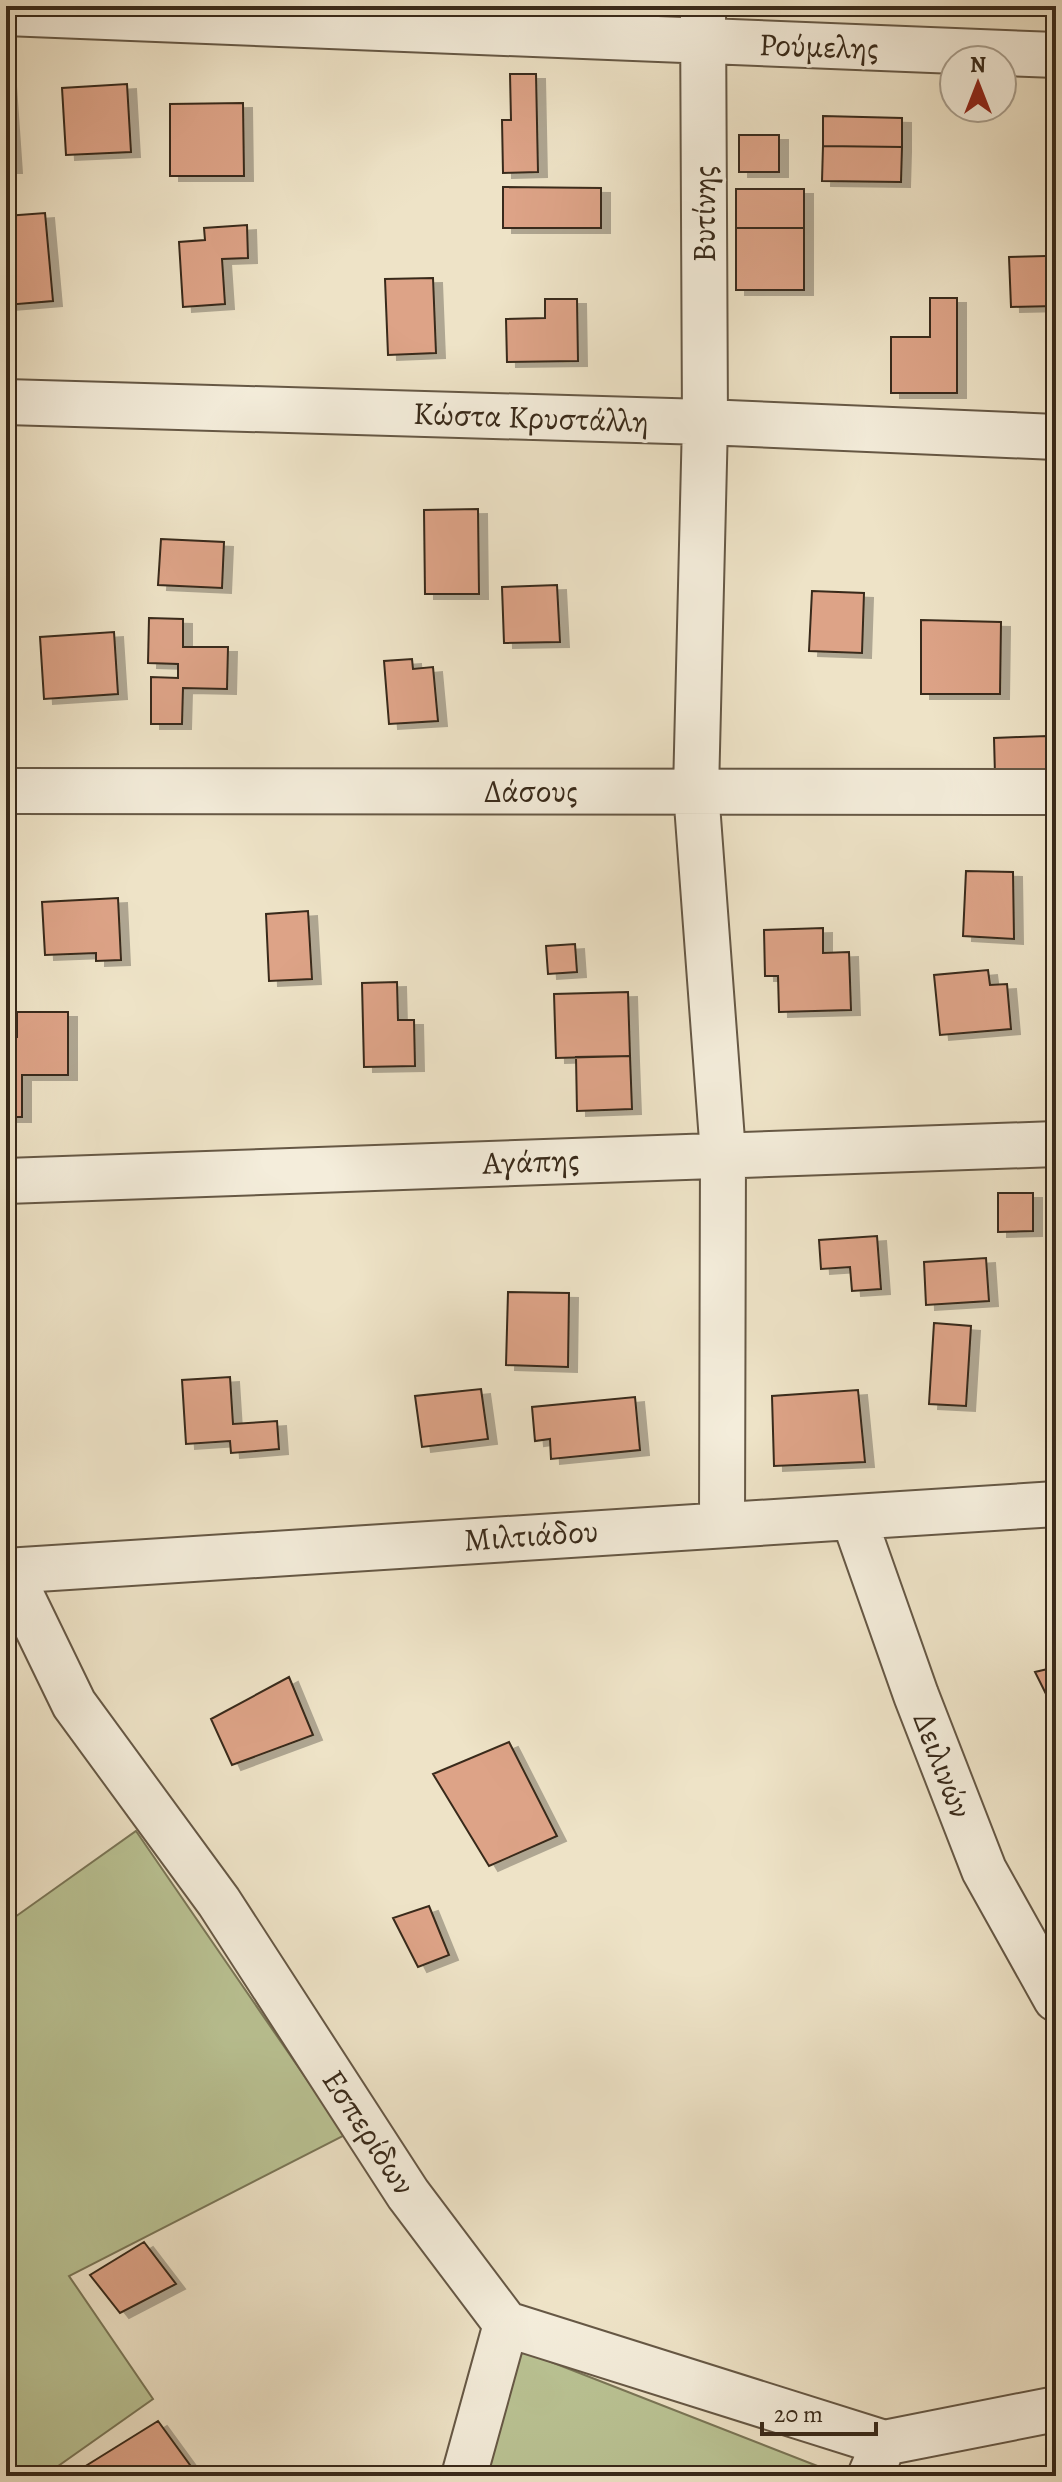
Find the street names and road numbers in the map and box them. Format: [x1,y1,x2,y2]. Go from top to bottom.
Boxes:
street label: Ρούμελης [758,22,880,70]
street label: Βυτίνης [682,166,726,262]
street label: Κώστα Κρυστάλλη [412,391,650,443]
street label: Δάσους [484,769,578,813]
street label: Αγάπης [481,1137,580,1185]
street label: Μιλτιάδου [462,1508,600,1562]
street label: Δειλινών [903,1706,983,1824]
street label: Εσπερίδων [312,2061,426,2203]

